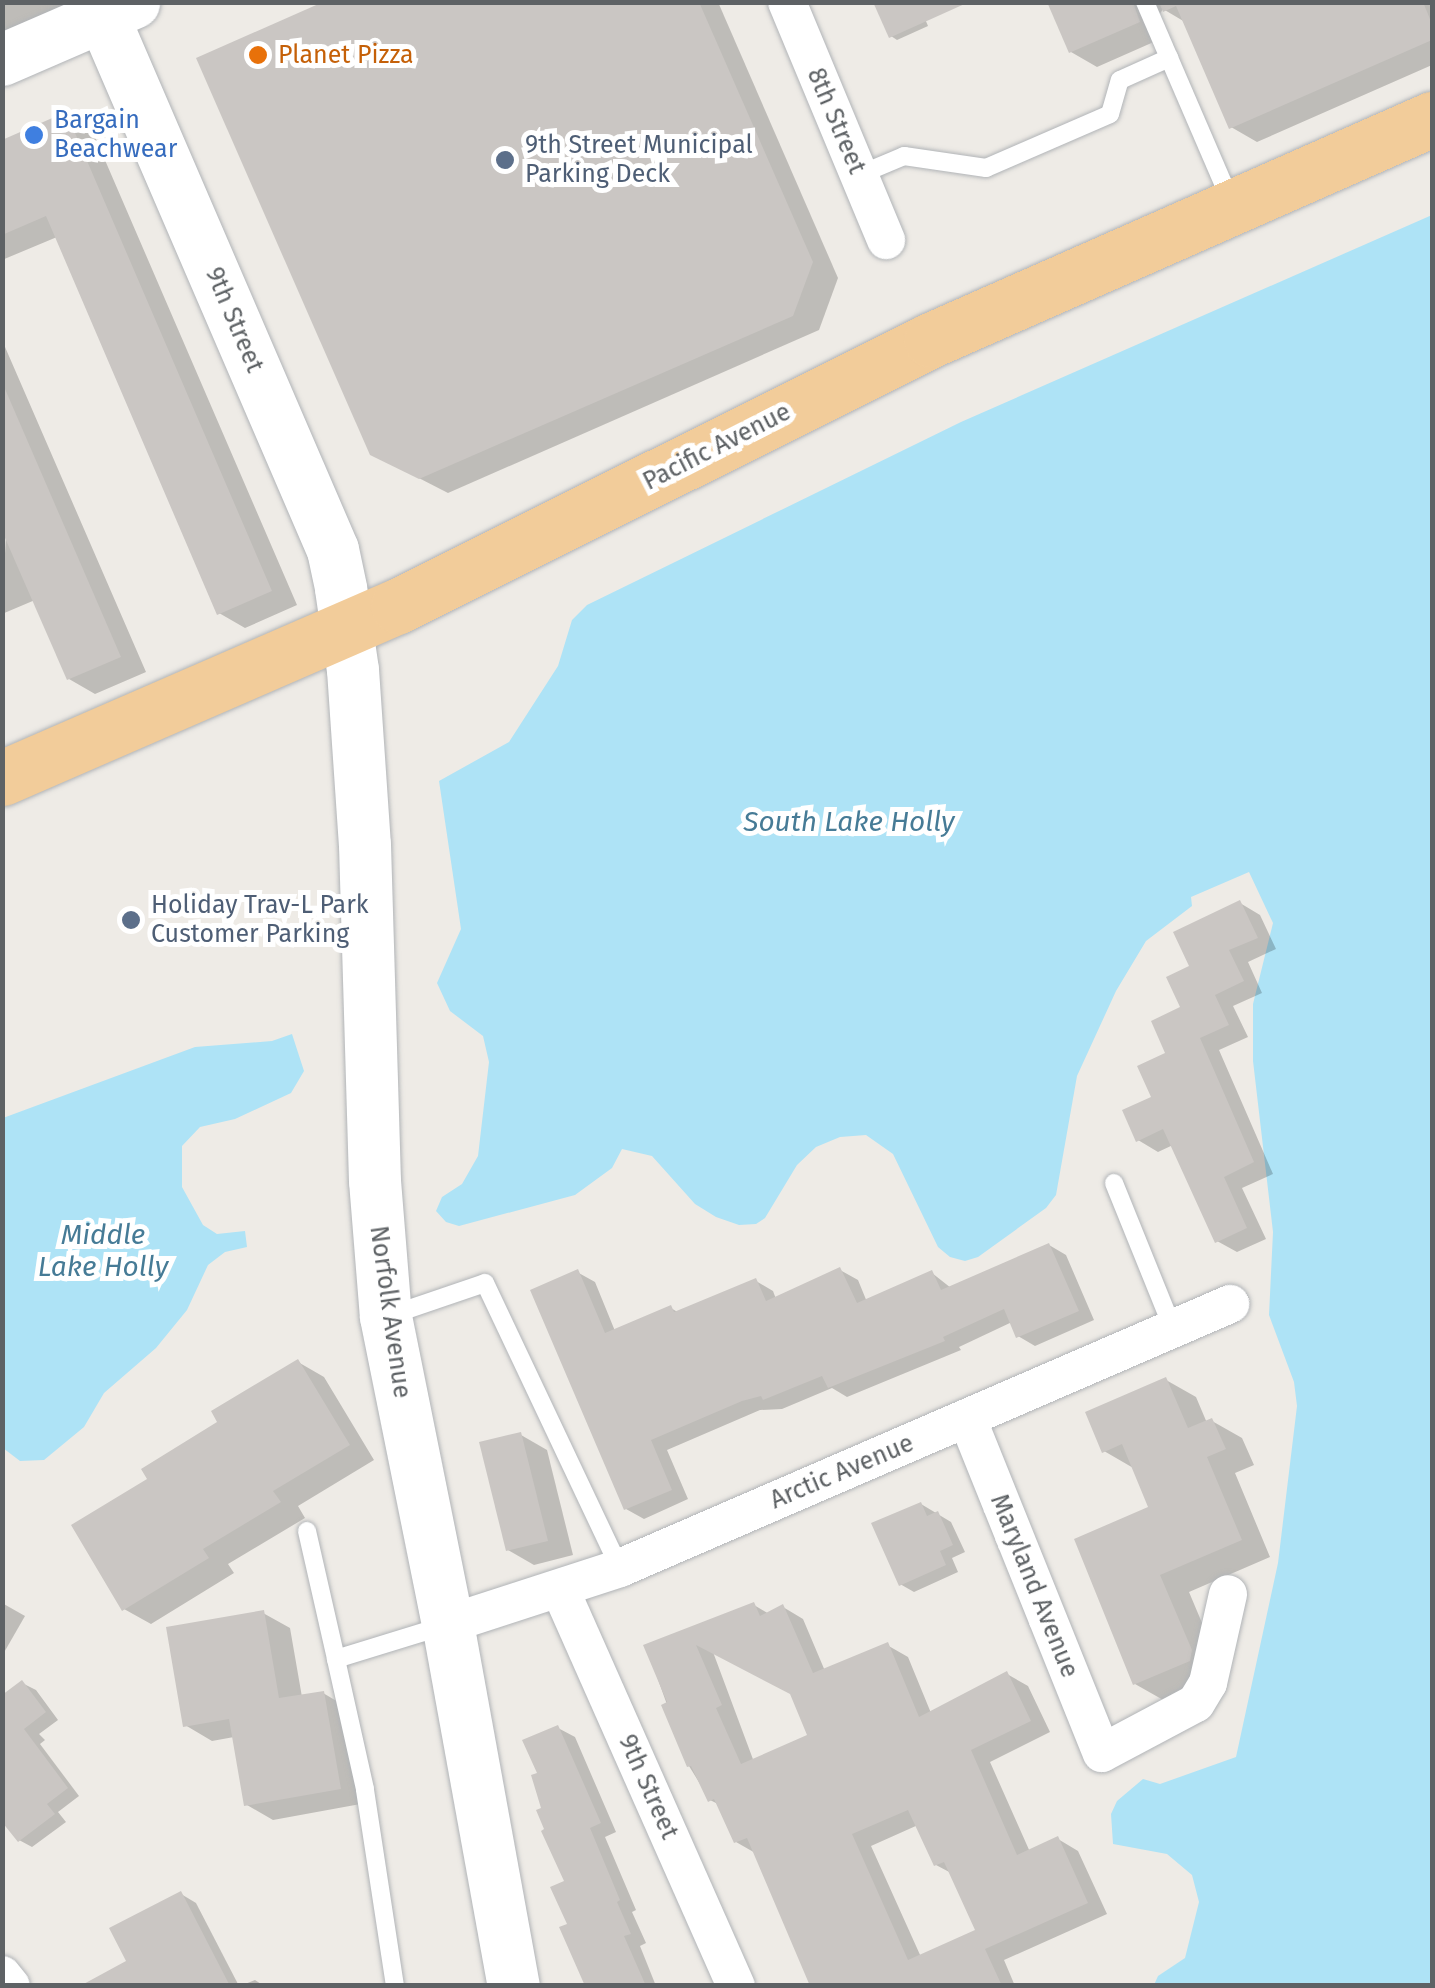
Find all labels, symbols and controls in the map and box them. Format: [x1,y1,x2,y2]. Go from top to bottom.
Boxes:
place label: Planet Pizza [278,40,414,70]
marker: Planet Pizza [247,44,269,66]
street label: 8th Street [800,64,872,178]
place label: Bargain Beachwear [54,106,177,165]
marker: Bargain Beachwear [23,124,45,146]
place label: 9th Street Municipal Parking Deck [525,131,753,190]
marker: 9th Street Municipal Parking Deck [494,149,516,171]
street label: 9th Street [198,263,270,377]
street label: Pacific Avenue [638,397,796,497]
water label: South Lake Holly [743,805,955,839]
place label: Holiday Trav-L Park Customer Parking [151,891,369,950]
marker: Holiday Trav-L Park Customer Parking [120,909,142,931]
water label: Middle Lake Holly [38,1218,168,1284]
street label: Norfolk Avenue [363,1224,417,1400]
street label: Arctic Avenue [766,1428,918,1516]
street label: Maryland Avenue [984,1490,1084,1682]
street label: 9th Street [612,1730,684,1844]

